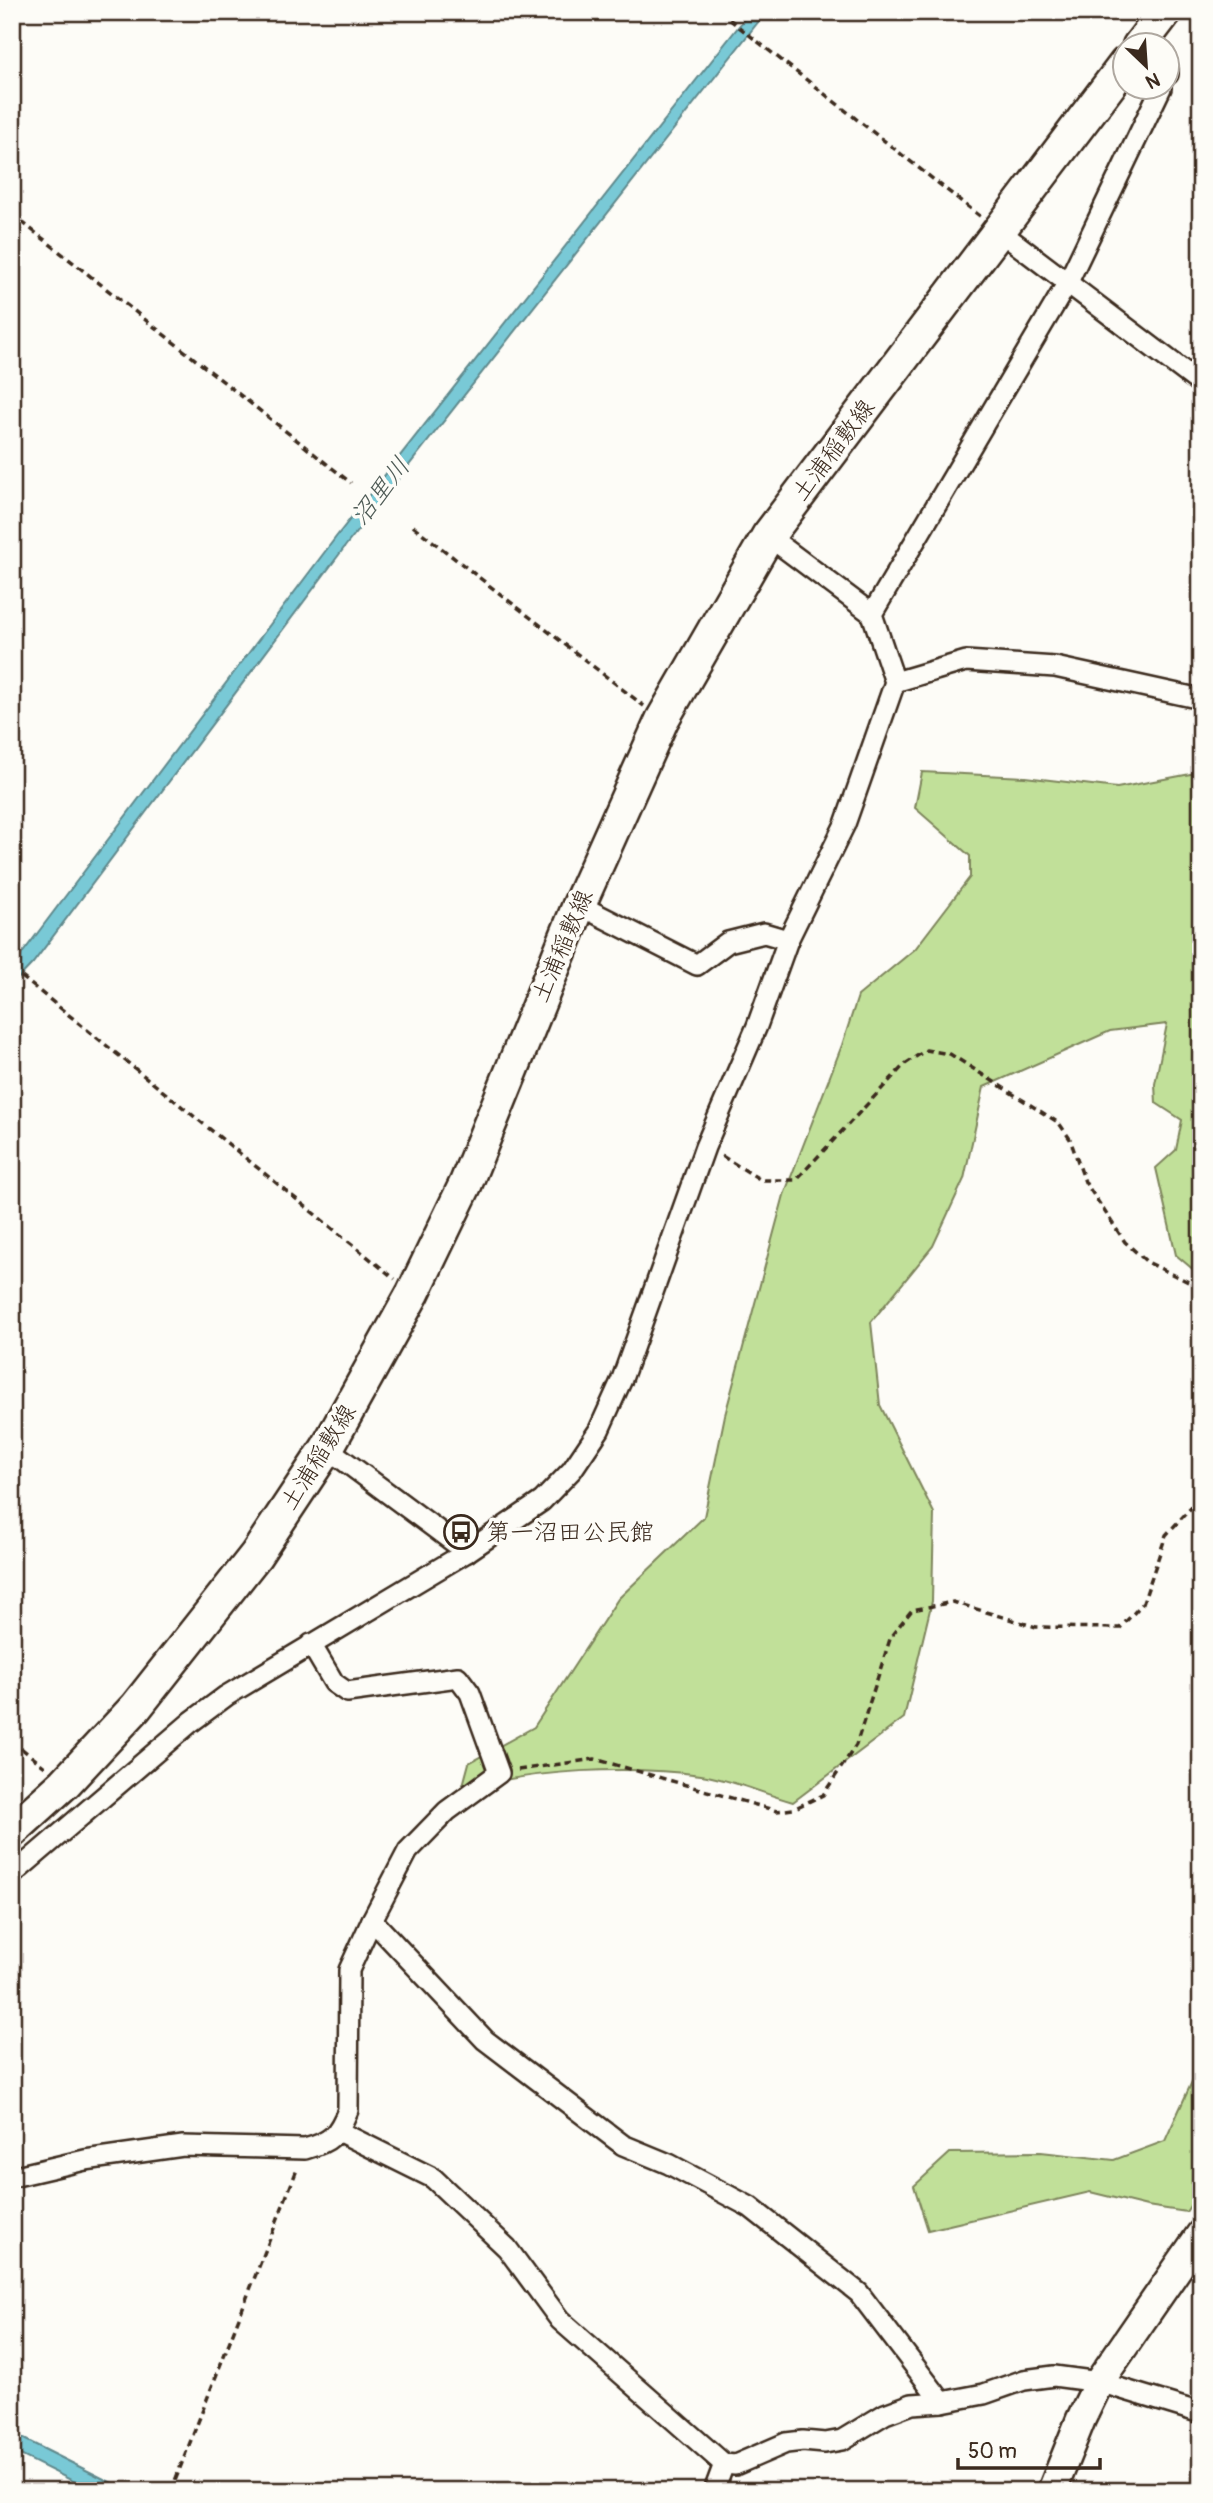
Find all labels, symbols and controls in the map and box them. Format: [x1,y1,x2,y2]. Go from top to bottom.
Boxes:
north arrow [1112,32,1182,102]
text: N [1142,67,1164,94]
street label: 土浦稲敷線 [786,394,881,507]
water label: 沼里川 [344,451,417,532]
street label: 土浦稲敷線 [526,885,599,1007]
street label: 土浦稲敷線 [274,1399,363,1516]
bus stop icon: 第一沼田公民館 [442,1513,480,1551]
place label: 第一沼田公民館 [486,1518,654,1547]
scale bar [958,2426,1099,2470]
text: 50 m [968,2438,1017,2465]

